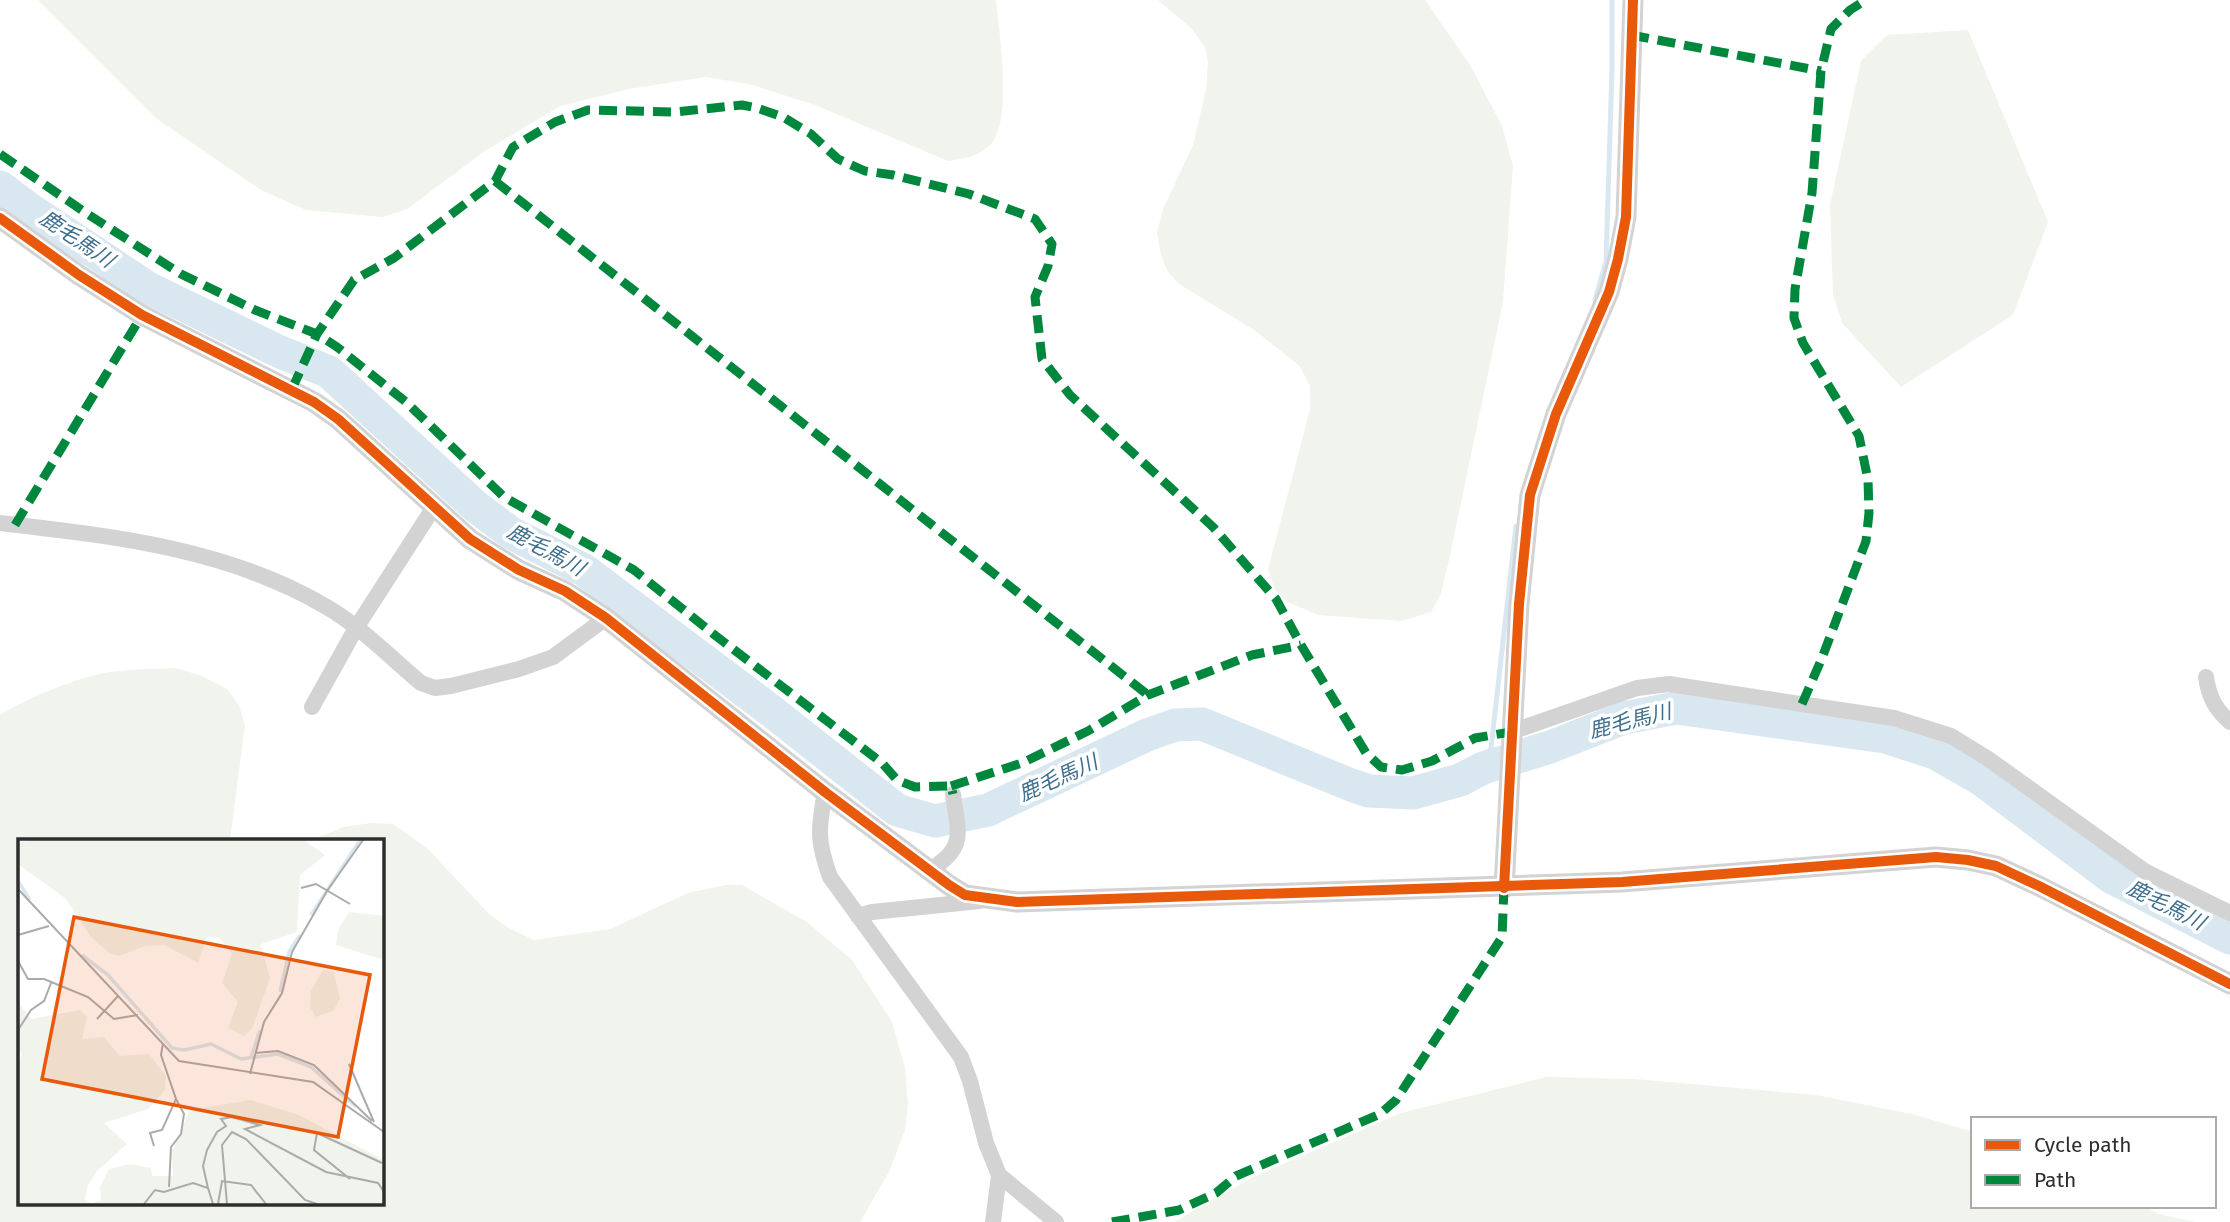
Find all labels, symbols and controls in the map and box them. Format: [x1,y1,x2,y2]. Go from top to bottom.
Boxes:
water label: 鹿毛馬川 [35,205,121,274]
water label: 鹿毛馬川 [503,518,591,583]
water label: 鹿毛馬川 [1586,698,1676,744]
water label: 鹿毛馬川 [1014,748,1103,807]
inset map [18,839,383,1204]
water label: 鹿毛馬川 [2123,874,2211,937]
legend [1971,1117,2216,1208]
text: Cycle path [2034,1132,2132,1158]
text: Path [2034,1167,2076,1193]

